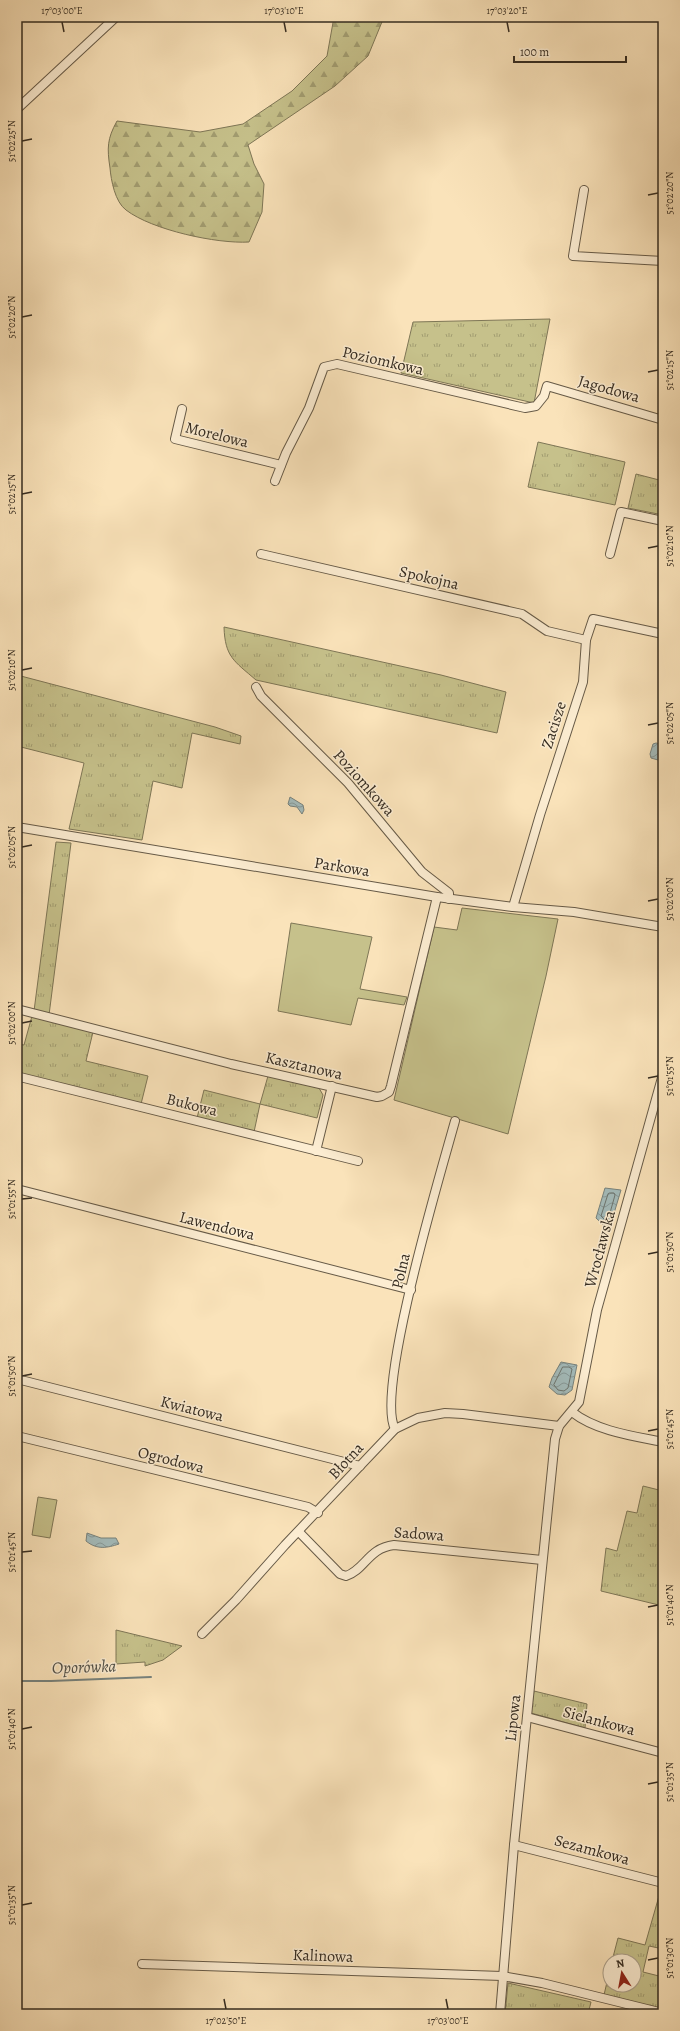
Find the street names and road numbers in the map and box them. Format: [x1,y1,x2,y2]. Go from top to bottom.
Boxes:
street label: Poziomkowa [340,341,426,381]
street label: Jagodowa [576,370,643,408]
street label: Morelowa [183,417,251,454]
street label: Spokojna [397,560,462,596]
street label: Zacisze [536,698,572,752]
street label: Poziomkowa [328,745,400,822]
street label: Parkowa [313,852,372,882]
street label: Kasztanowa [263,1046,345,1086]
street label: Bukowa [164,1088,220,1122]
street label: Lawendowa [177,1206,258,1246]
street label: Wrocławska [579,1207,621,1291]
street label: Polna [386,1250,416,1291]
street label: Kwiatowa [158,1391,226,1428]
street label: Błotna [323,1437,369,1484]
street label: Ogrodowa [135,1441,207,1479]
street label: Sadowa [393,1521,445,1547]
street label: Lipowa [500,1693,526,1743]
street label: Sielankowa [560,1701,638,1741]
street label: Sezamkowa [552,1829,633,1871]
street label: Kalinowa [292,1944,354,1968]

